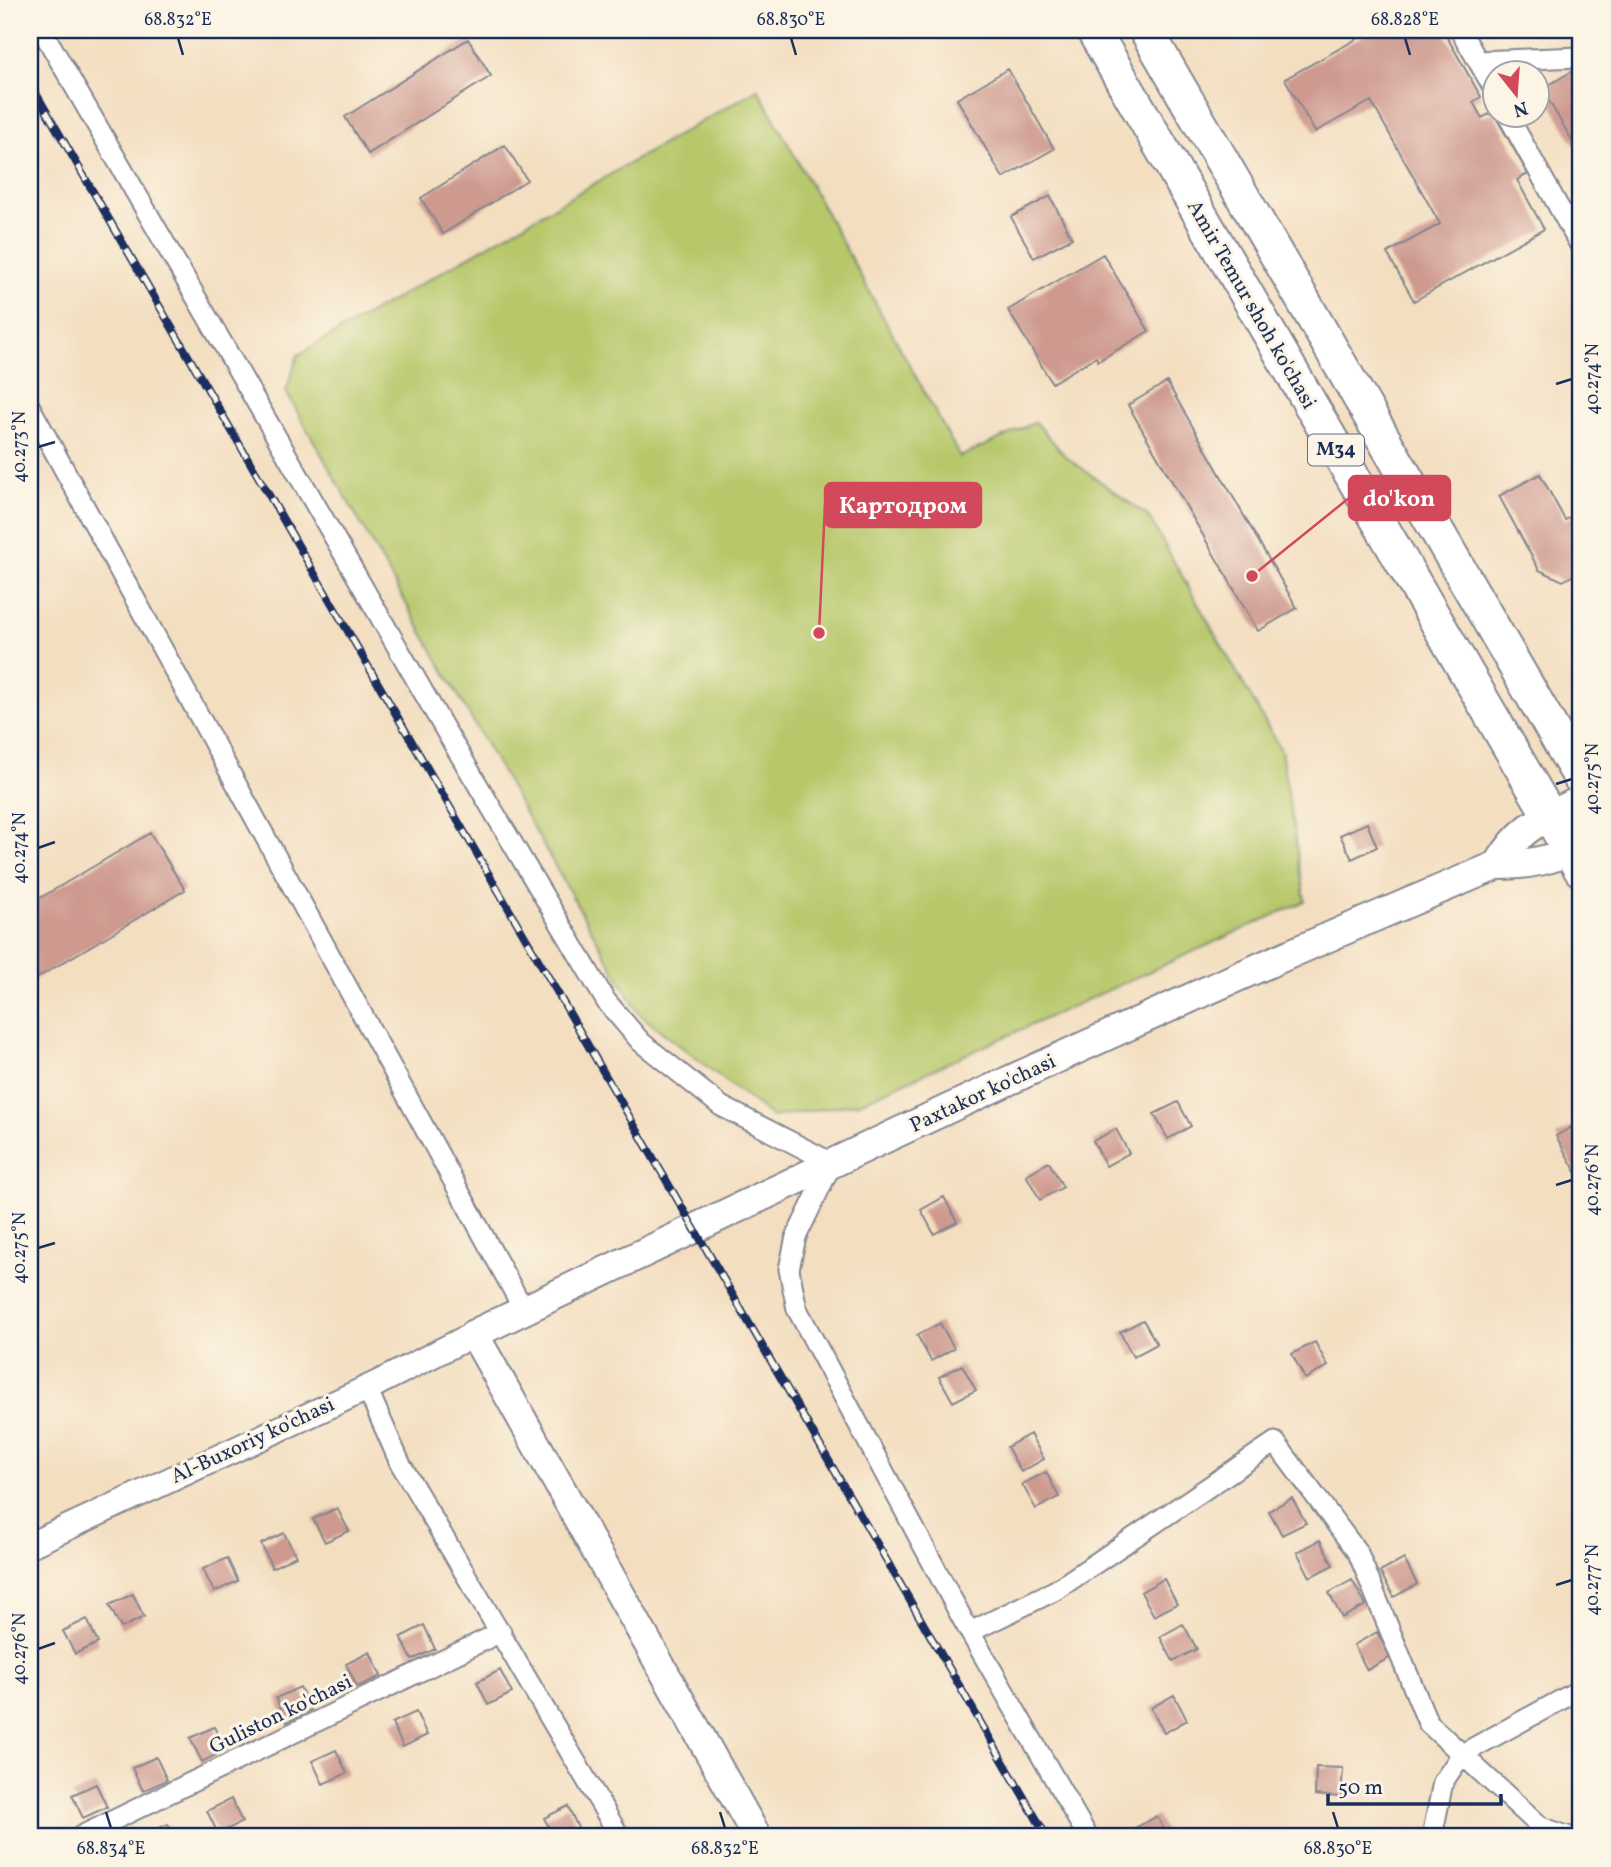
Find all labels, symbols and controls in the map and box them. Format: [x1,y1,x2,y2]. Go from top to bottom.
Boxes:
text: 68.832°E [144,8,212,33]
text: 68.830°E [757,8,825,33]
text: 68.828°E [1371,8,1439,33]
north arrow [1482,60,1552,130]
text: N [1510,94,1531,123]
street label: Amir Temur shoh ko'chasi [1179,195,1323,415]
text: 40.274°N [1581,343,1606,415]
text: 40.273°N [8,411,33,483]
road number: M34 [1308,435,1364,466]
callout: do'kon [1349,476,1450,520]
callout: Картодром [825,483,981,527]
text: do'kon [1363,484,1435,516]
text: Картодром [839,491,967,523]
text: 40.275°N [1581,743,1606,815]
text: 40.274°N [8,812,33,884]
street label: Paxtakor ko'chasi [905,1047,1061,1141]
text: 40.276°N [1581,1144,1606,1216]
text: 40.275°N [8,1212,33,1284]
street label: Al-Buxoriy ko'chasi [166,1390,340,1492]
text: 40.277°N [1581,1544,1606,1616]
text: 40.276°N [8,1613,33,1685]
street label: Guliston ko'chasi [205,1668,357,1762]
scale bar [1328,1762,1501,1806]
text: 50 m [1338,1774,1383,1803]
text: 68.834°E [77,1837,145,1862]
text: 68.832°E [691,1837,759,1862]
text: 68.830°E [1304,1837,1372,1862]

